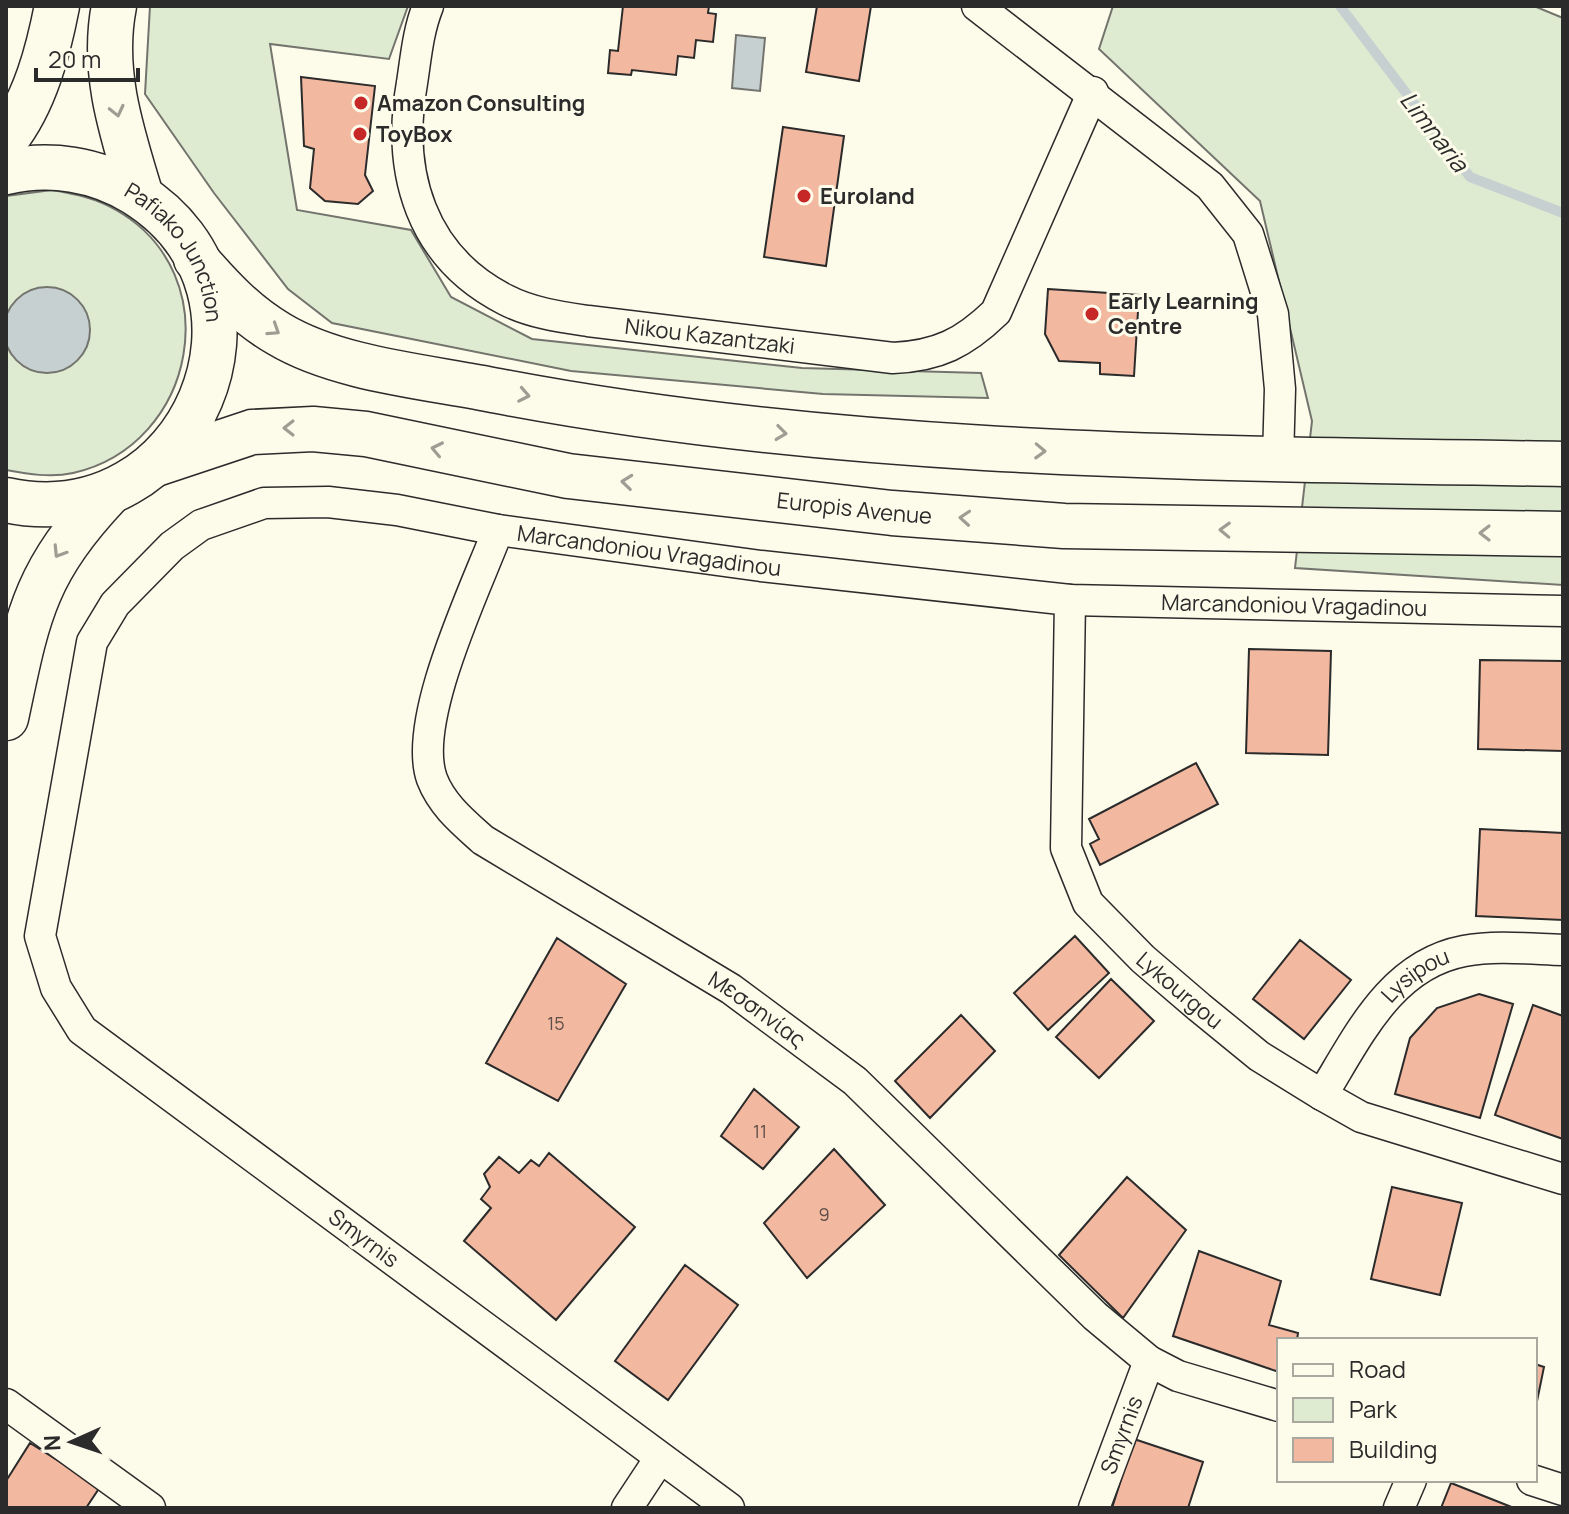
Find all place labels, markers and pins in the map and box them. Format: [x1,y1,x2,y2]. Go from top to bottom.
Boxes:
place label: Amazon Consulting [377,88,585,118]
marker: Amazon Consulting [352,94,370,112]
place label: ToyBox [376,119,452,149]
marker: ToyBox [351,125,369,143]
place label: Euroland [820,181,915,211]
marker: Euroland [795,187,813,205]
place label: Early Learning Centre [1108,286,1259,341]
marker: Early Learning Centre [1083,305,1101,323]

